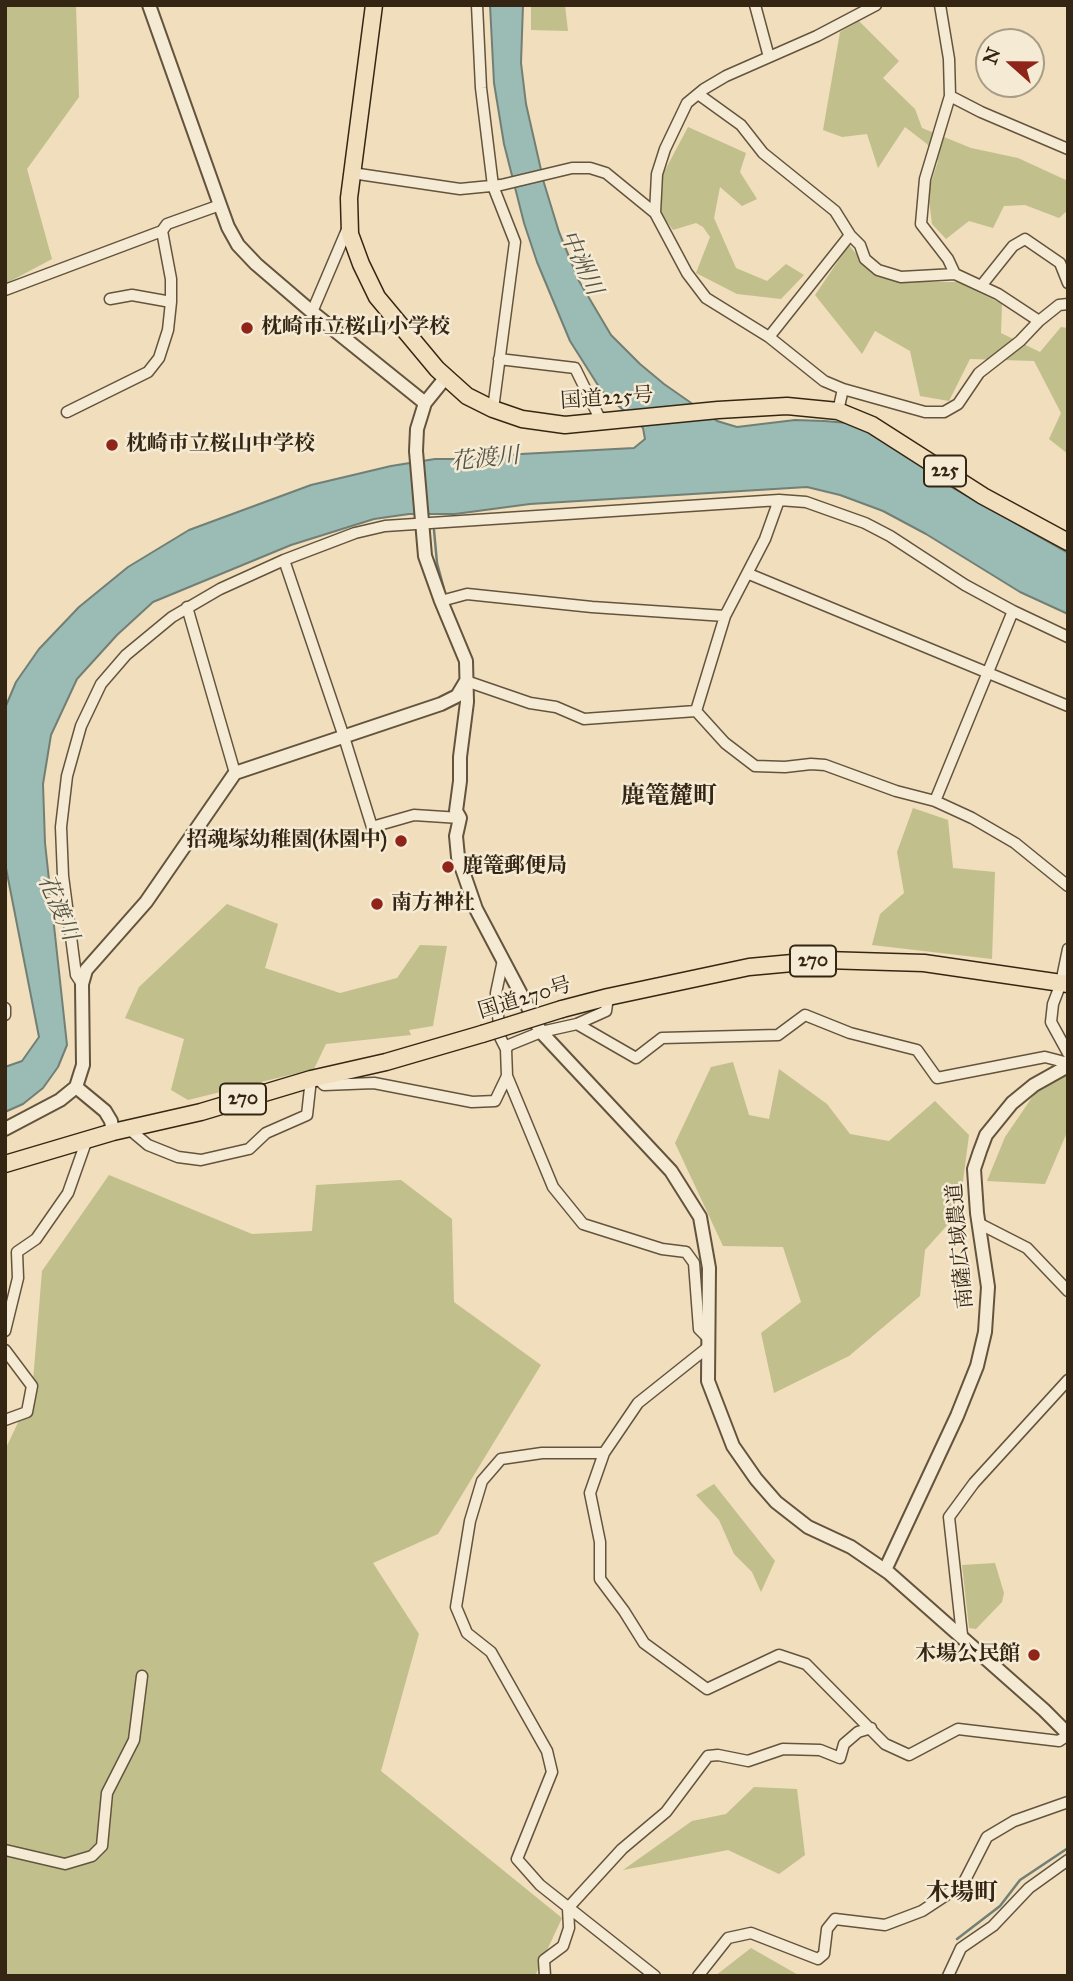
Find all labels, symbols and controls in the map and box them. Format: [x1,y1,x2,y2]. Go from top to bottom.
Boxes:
north arrow [975,28,1045,98]
text: N [978,44,1005,68]
water label: 中洲川 [553,226,607,300]
place label: 枕崎市立桜山小学校 [261,315,450,341]
marker: 枕崎市立桜山小学校 [239,320,255,336]
street label: 国道225号 [560,383,654,415]
place label: 枕崎市立桜山中学校 [126,432,315,458]
marker: 枕崎市立桜山中学校 [104,437,120,453]
water label: 花渡川 [449,443,521,477]
road number: 225 [924,456,966,486]
district label: 鹿篭麓町 [621,783,717,811]
place label: 招魂塚幼稚園(休園中) [186,828,387,854]
marker: 招魂塚幼稚園(休園中) [393,833,409,849]
place label: 鹿篭郵便局 [462,854,567,880]
marker: 鹿篭郵便局 [440,859,456,875]
water label: 花渡川 [31,871,83,945]
place label: 南方神社 [391,891,475,917]
marker: 南方神社 [369,896,385,912]
road number: 270 [790,945,836,976]
street label: 国道270号 [475,973,575,1025]
road number: 270 [220,1084,266,1114]
street label: 南薩広域農道 [943,1182,979,1310]
place label: 木場公民館 [915,1642,1020,1668]
marker: 木場公民館 [1026,1647,1042,1663]
district label: 木場町 [926,1880,998,1908]

